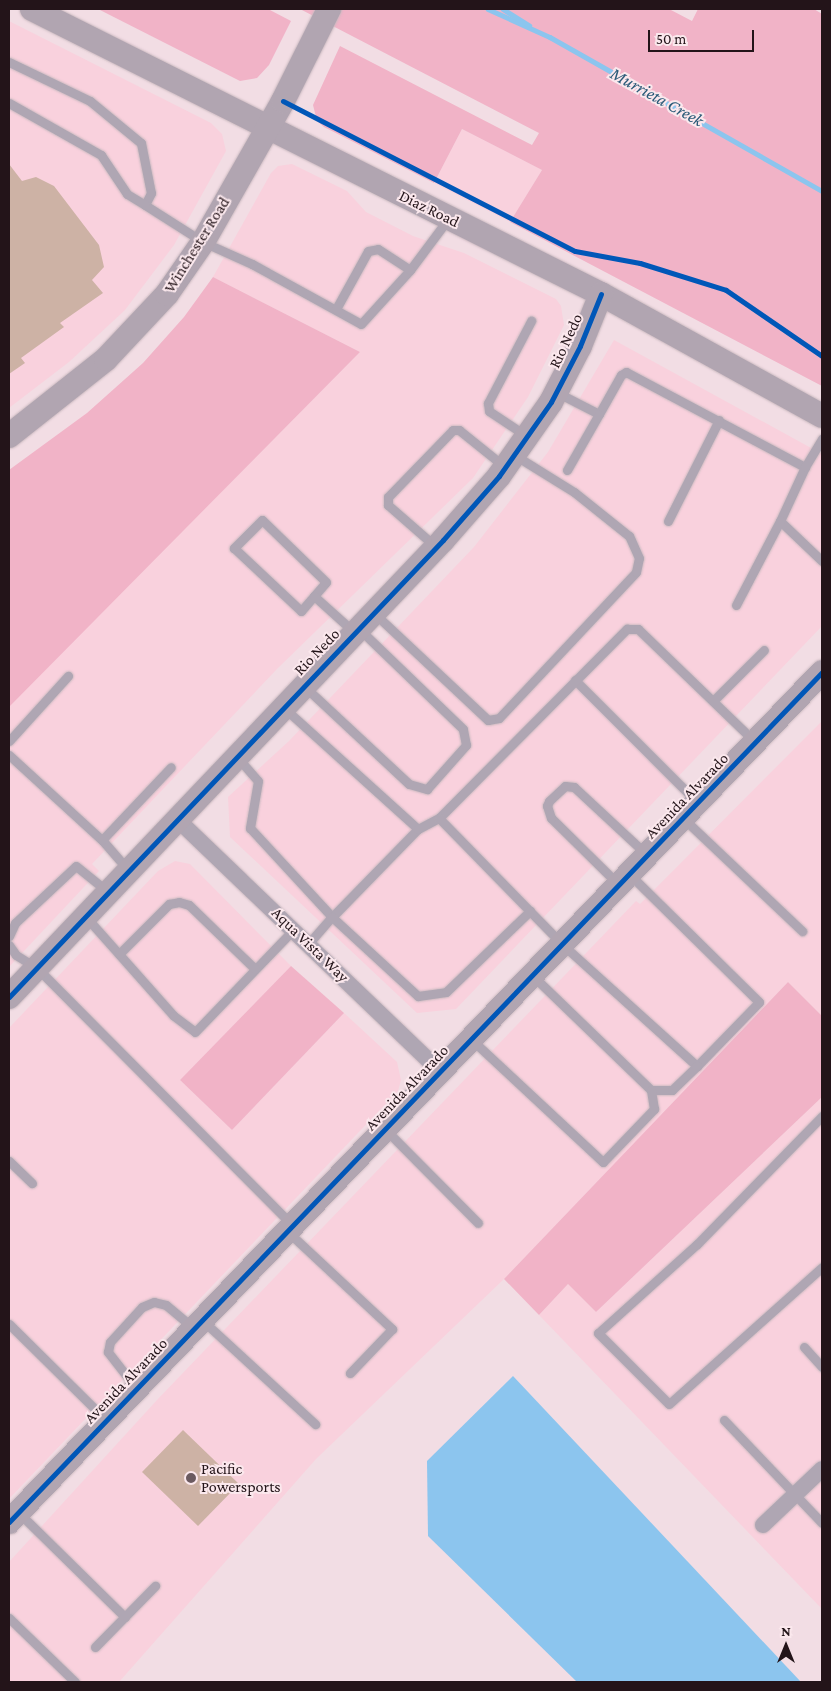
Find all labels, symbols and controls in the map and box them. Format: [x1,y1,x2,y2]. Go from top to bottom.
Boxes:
scale bar [651,20,757,52]
text: 50 m [656,31,686,47]
water label: Murrieta Creek [607,62,707,132]
street label: Diaz Road [396,186,462,232]
street label: Winchester Road [160,194,234,296]
street label: Rio Nedo [545,311,587,371]
street label: Rio Nedo [290,625,344,679]
street label: Avenida Alvarado [641,749,733,843]
street label: Aqua Vista Way [267,903,353,987]
street label: Avenida Alvarado [361,1041,453,1135]
street label: Avenida Alvarado [80,1334,172,1428]
place label: Pacific Powersports [201,1459,281,1497]
marker: Pacific Powersports [185,1472,197,1484]
north arrow [761,1621,811,1671]
text: N [781,1623,791,1639]

